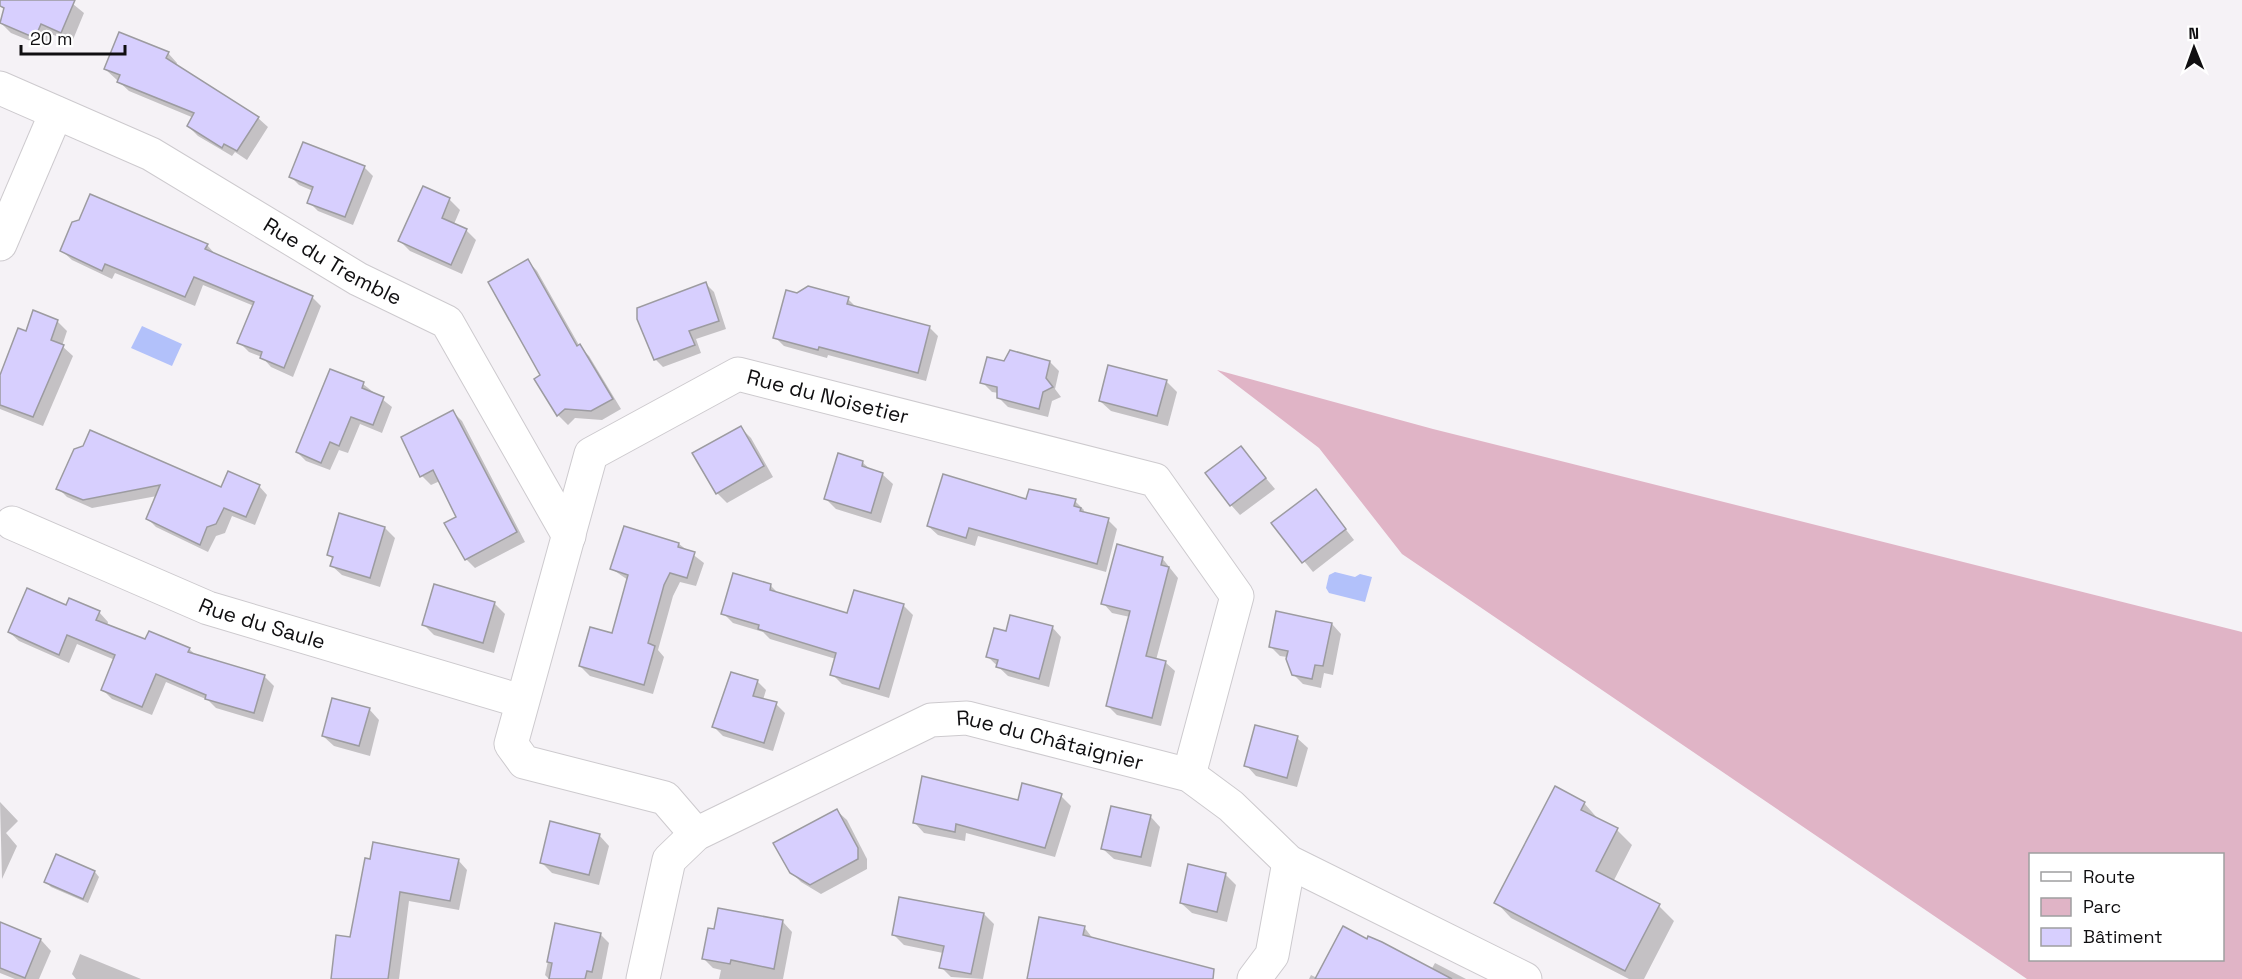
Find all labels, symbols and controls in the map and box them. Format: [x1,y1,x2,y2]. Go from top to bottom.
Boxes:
scale bar [21,18,124,56]
north arrow [2164,18,2224,78]
text: N [2188,23,2199,44]
text: 20 m [30,27,73,50]
street label: Rue du Tremble [259,211,406,311]
street label: Rue du Noisetier [744,363,912,430]
street label: Rue du Saule [194,592,329,655]
street label: Rue du Châtaignier [956,704,1146,776]
legend [2029,853,2224,961]
text: Route [2083,865,2135,888]
text: Parc [2083,895,2121,918]
text: Bâtiment [2083,925,2163,948]

